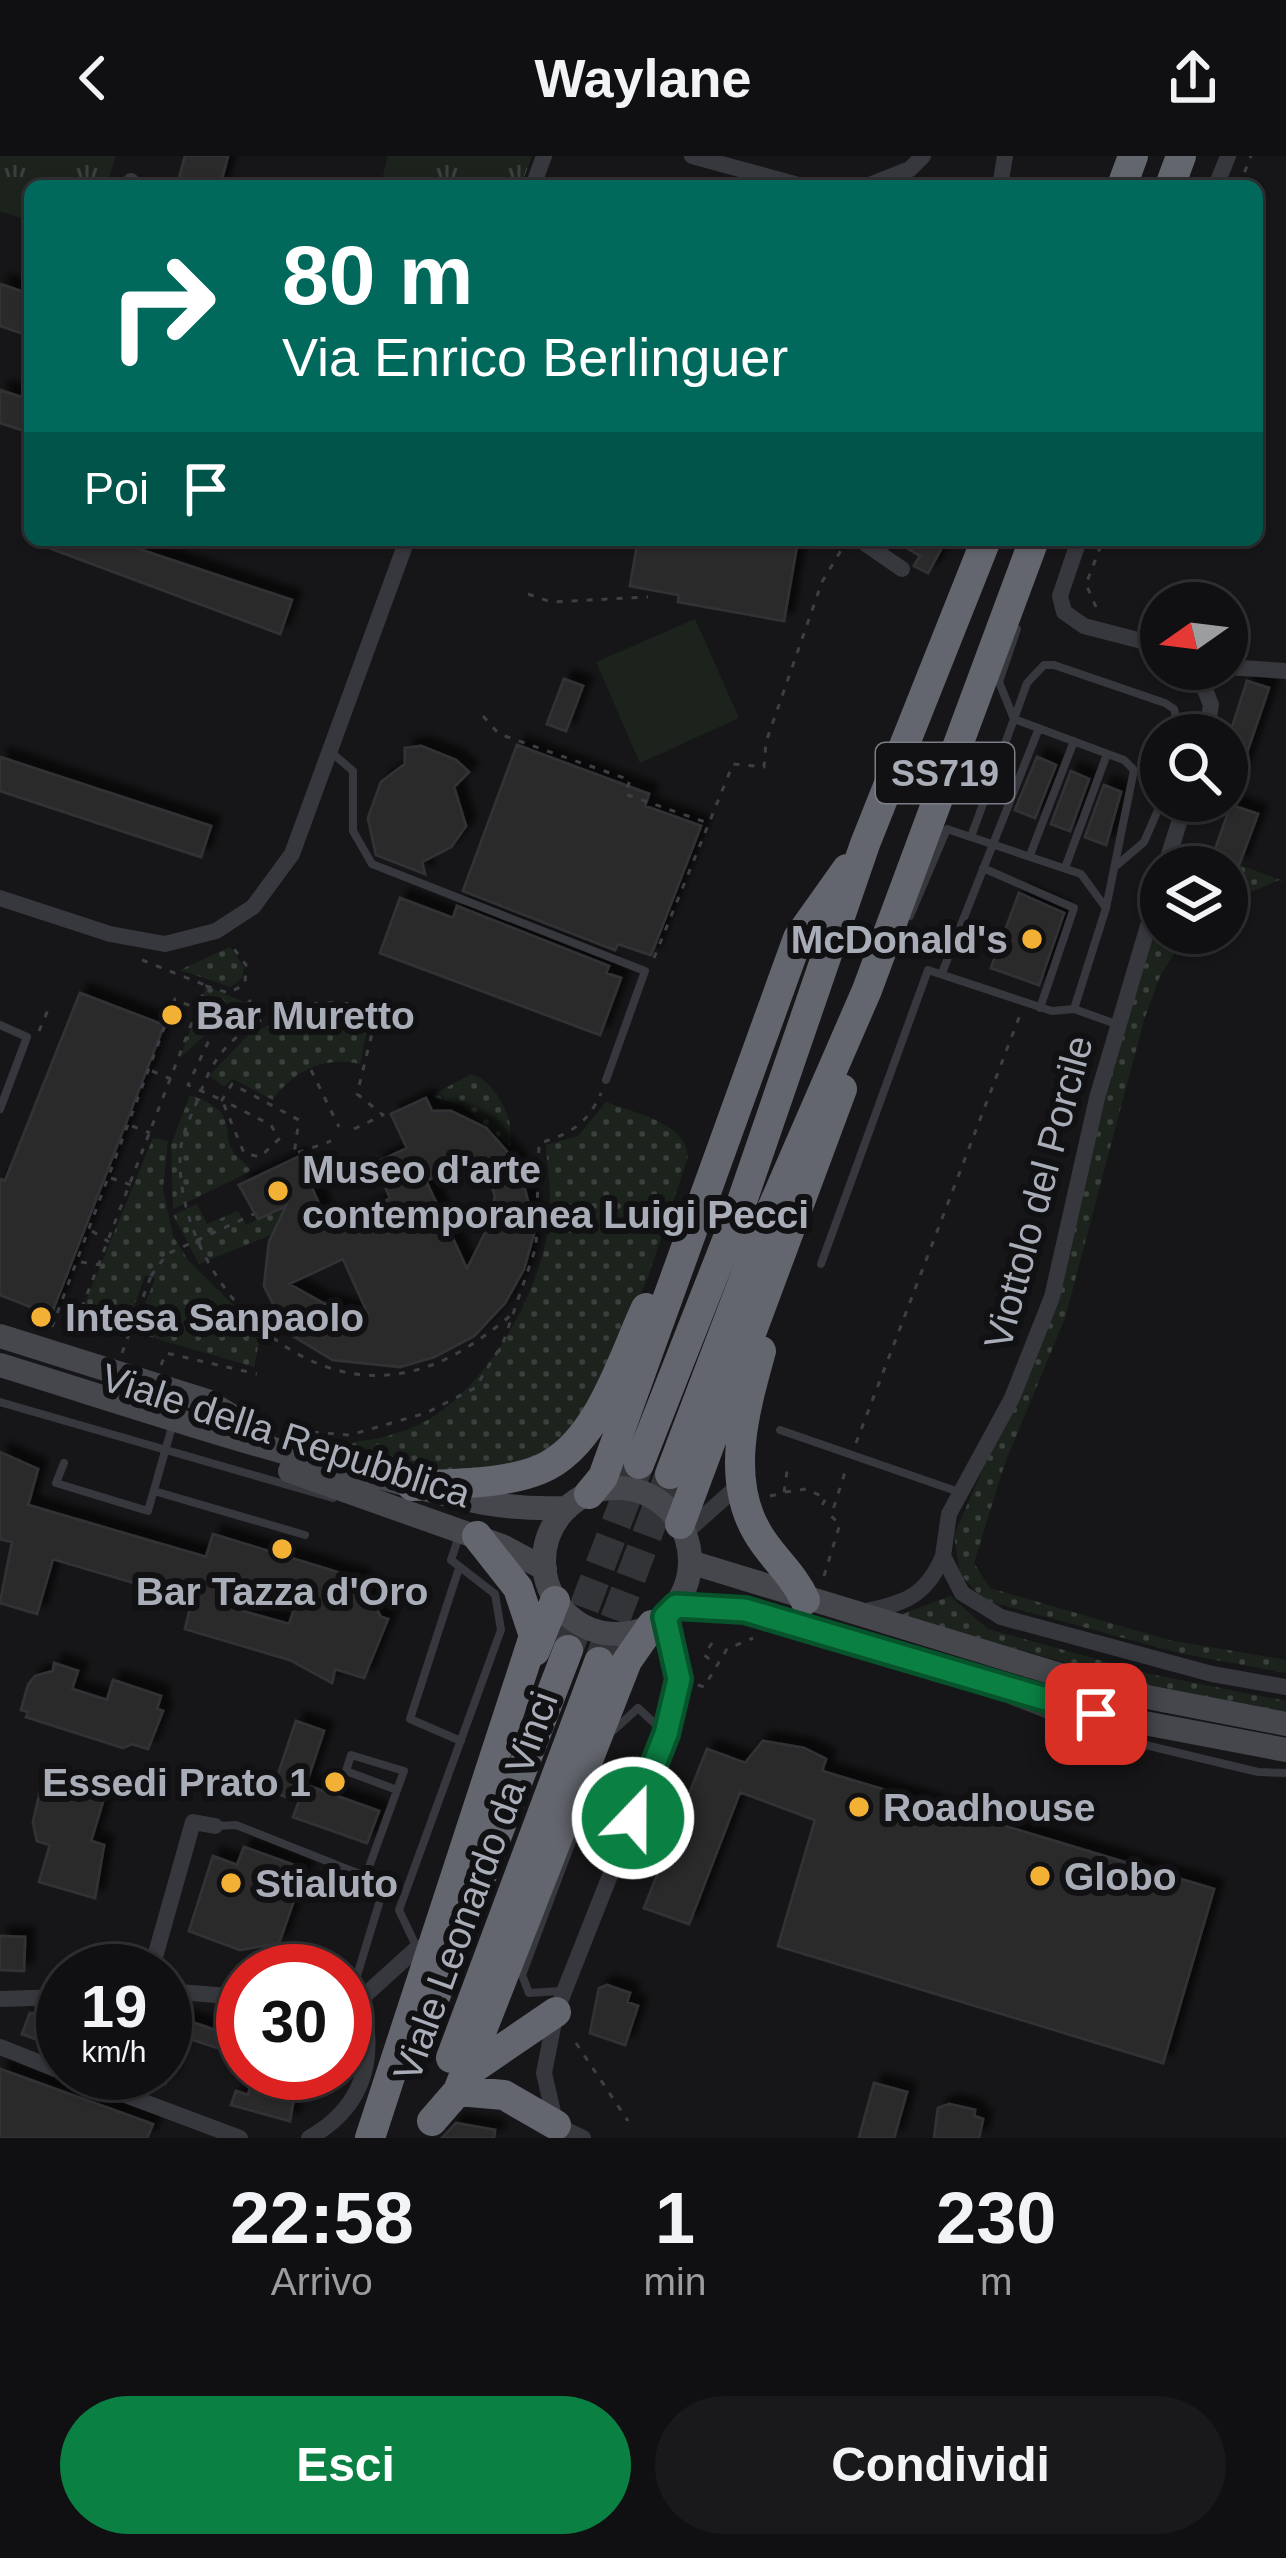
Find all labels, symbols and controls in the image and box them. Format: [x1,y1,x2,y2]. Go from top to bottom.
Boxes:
icon: back [60,45,126,111]
icon: share [1160,45,1226,111]
text: Waylane [534,48,752,108]
icon: right [84,228,240,384]
text: 80 m [282,228,473,322]
text: Via Enrico Berlinguer [282,327,788,387]
icon: arrive [173,456,239,522]
text: Poi [84,463,149,514]
north arrow [1140,582,1248,690]
map controls [1140,582,1248,954]
button: search [1140,714,1248,822]
road number: SS719 [876,743,1014,803]
button: layers [1140,846,1248,954]
place label: McDonald's [791,918,1008,961]
marker: McDonald's [1019,926,1045,952]
place label: Bar Muretto [196,994,415,1037]
marker: Bar Muretto [159,1002,185,1028]
street label: Viottolo del Porcile [976,1031,1101,1353]
place label: Museo d'arte contemporanea Luigi Pecci [302,1148,809,1236]
marker: Museo d'arte contemporanea Luigi Pecci [265,1178,291,1204]
place label: Intesa Sanpaolo [65,1296,364,1339]
marker: Intesa Sanpaolo [28,1304,54,1330]
street label: Viale della Repubblica [96,1356,476,1516]
marker: Bar Tazza d'Oro [269,1536,295,1562]
place label: Bar Tazza d'Oro [136,1570,428,1613]
pin [1045,1663,1147,1765]
icon: arrive [1063,1681,1129,1747]
street label: Viale Leonardo da Vinci [385,1686,566,2086]
position arrow [570,1755,696,1881]
place label: Essedi Prato 1 [42,1761,311,1804]
marker: Essedi Prato 1 [322,1769,348,1795]
place label: Roadhouse [883,1786,1095,1829]
marker: Roadhouse [846,1794,872,1820]
place label: Globo [1064,1855,1177,1898]
place label: Stialuto [255,1862,398,1905]
marker: Globo [1027,1863,1053,1889]
marker: Stialuto [218,1870,244,1896]
speed limit sign: 30 [216,1944,372,2100]
text: 19 [81,1973,147,2040]
text: km/h [81,2035,147,2068]
text: 22:58 [230,2178,414,2258]
text: 1 [655,2178,695,2258]
text: 230 [936,2178,1056,2258]
text: Arrivo [271,2260,373,2303]
text: min [644,2260,706,2303]
text: m [980,2260,1012,2303]
button: Esci [60,2396,631,2534]
button: Condividi [655,2396,1226,2534]

